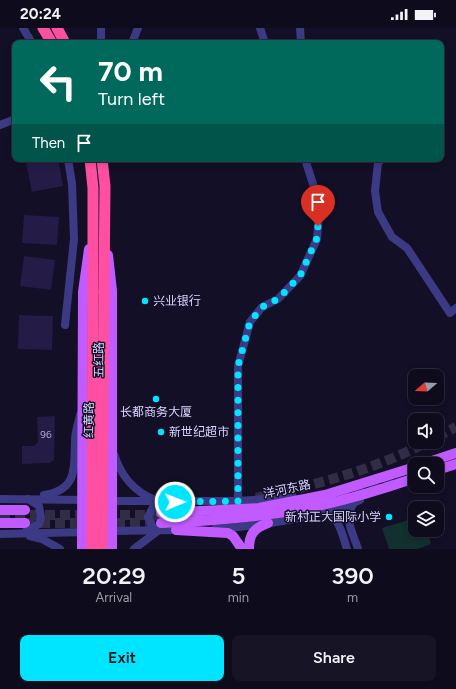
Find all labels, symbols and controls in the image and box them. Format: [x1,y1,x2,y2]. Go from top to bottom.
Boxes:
text: 20:24 [20,5,61,23]
text: 70 m [98,54,163,88]
icon: left [32,56,84,108]
text: Turn left [98,88,165,110]
icon: arrive [73,132,95,154]
text: Then [32,134,65,152]
pin [301,185,335,226]
icon: arrive [307,191,329,213]
place label: 兴业银行 [153,294,201,308]
marker: 兴业银行 [140,296,150,306]
street label: 五红路 [92,342,106,378]
north arrow [408,369,444,405]
map controls [408,369,444,537]
marker: 长都商务大厦 [151,394,161,404]
street label: 红黄路 [82,402,96,438]
place label: 长都商务大厦 [120,405,192,419]
button: sound [408,413,444,449]
place label: 新世纪超市 [169,425,229,439]
marker: 新世纪超市 [156,427,166,437]
house number: 96 [40,428,52,441]
button: search [408,457,444,493]
street label: 洋河东路 [262,477,312,501]
position arrow [154,481,196,523]
button: layers [408,501,444,537]
place label: 新村正大国际小学 [285,510,381,524]
marker: 新村正大国际小学 [384,512,394,522]
text: 20:29 [82,561,146,590]
text: 5 [232,561,245,590]
text: 390 [331,561,374,590]
text: Arrival [96,590,132,605]
text: min [228,590,249,605]
text: m [347,590,358,605]
button: Exit [20,635,224,681]
button: Share [232,635,436,681]

